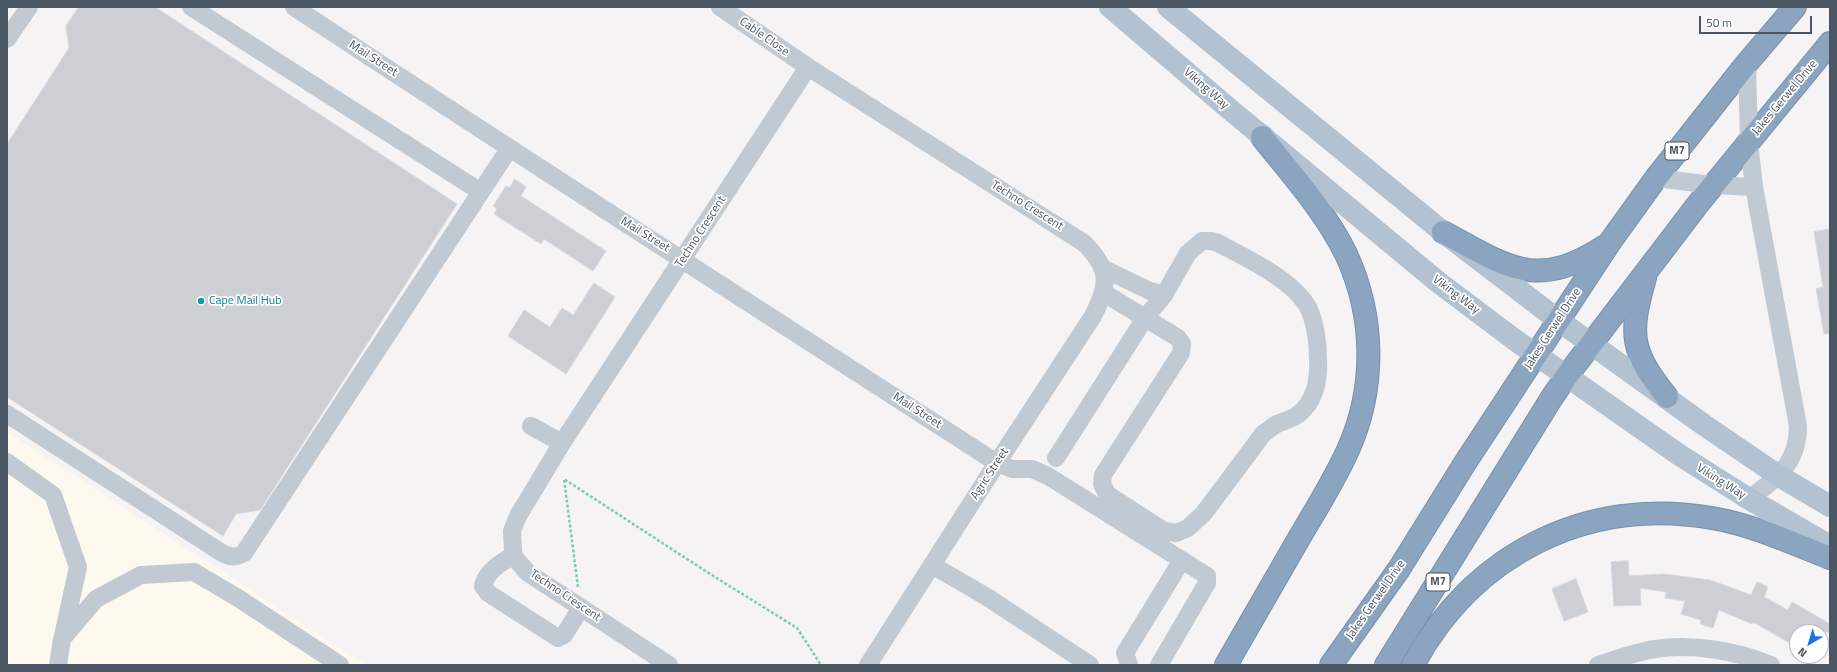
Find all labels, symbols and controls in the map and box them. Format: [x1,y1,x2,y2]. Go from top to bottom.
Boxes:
scale bar [1701,8,1814,34]
text: 50 m [1706,13,1732,32]
street label: Cable Close [736,15,792,59]
street label: Mail Street [346,38,400,80]
street label: Jakes Gerwel Drive [1749,57,1821,139]
street label: Viking Way [1180,65,1232,113]
road number: M7 [1665,142,1689,160]
street label: Techno Crescent [988,178,1066,234]
street label: Techno Crescent [673,194,729,270]
street label: Mail Street [618,214,672,256]
street label: Viking Way [1430,273,1482,317]
street label: Jakes Gerwel Drive [1521,286,1585,372]
place label: Cape Mail Hub [209,294,281,308]
marker: Cape Mail Hub [196,296,206,306]
street label: Mail Street [890,390,944,432]
street label: Agric Street [968,445,1012,503]
street label: Viking Way [1694,461,1748,503]
street label: Jakes Gerwel Drive [1343,557,1409,643]
street label: Techno Crescent [527,567,603,625]
road number: M7 [1426,573,1450,591]
north arrow [1789,624,1829,664]
text: N [1794,644,1810,661]

